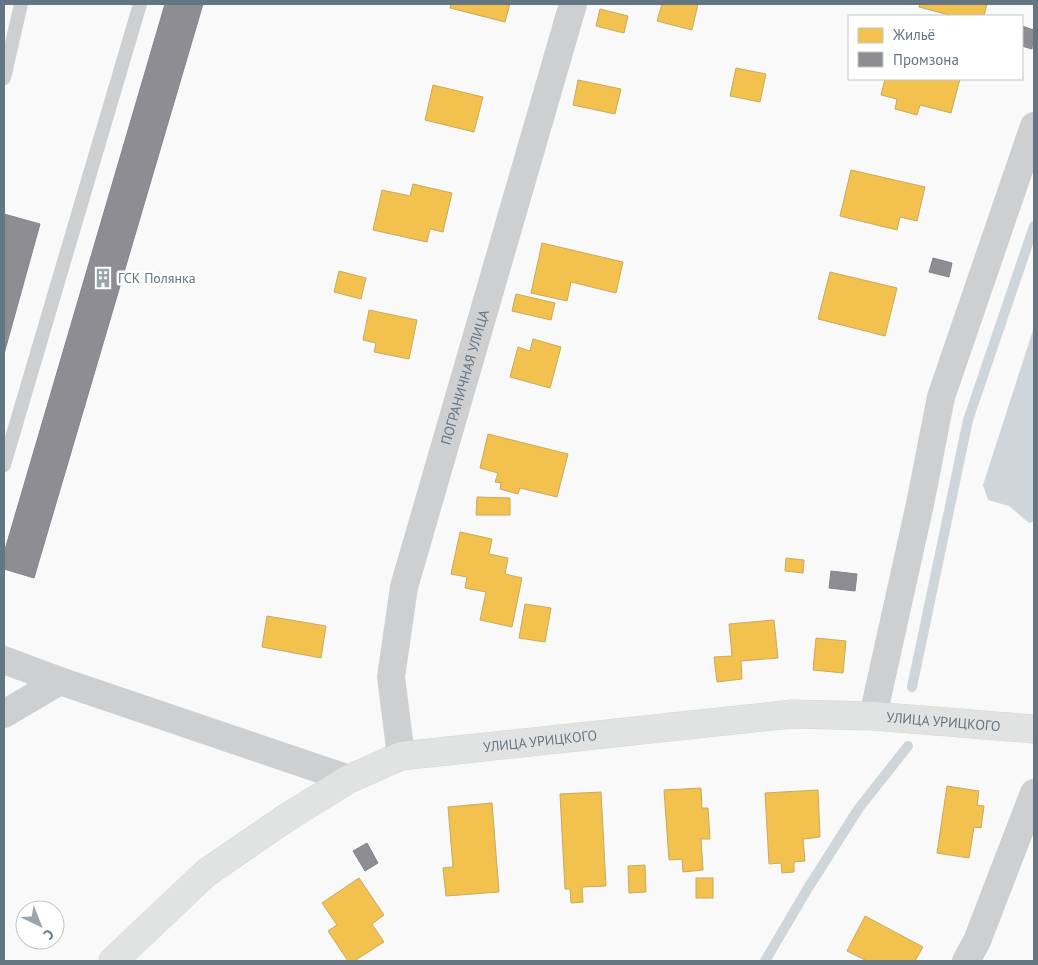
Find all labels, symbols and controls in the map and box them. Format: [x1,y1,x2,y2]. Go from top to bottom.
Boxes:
legend [848,15,1023,80]
text: Жильё [892,25,935,44]
text: Промзона [893,50,959,69]
building icon: ГСК Полянка [92,267,114,289]
place label: ГСК Полянка [118,269,196,287]
street label: ПОГРАНИЧНАЯ УЛИЦА [437,307,493,447]
street label: УЛИЦА УРИЦКОГО [886,708,1001,735]
street label: УЛИЦА УРИЦКОГО [482,726,598,756]
north arrow [15,900,65,950]
text: С [40,925,58,944]

